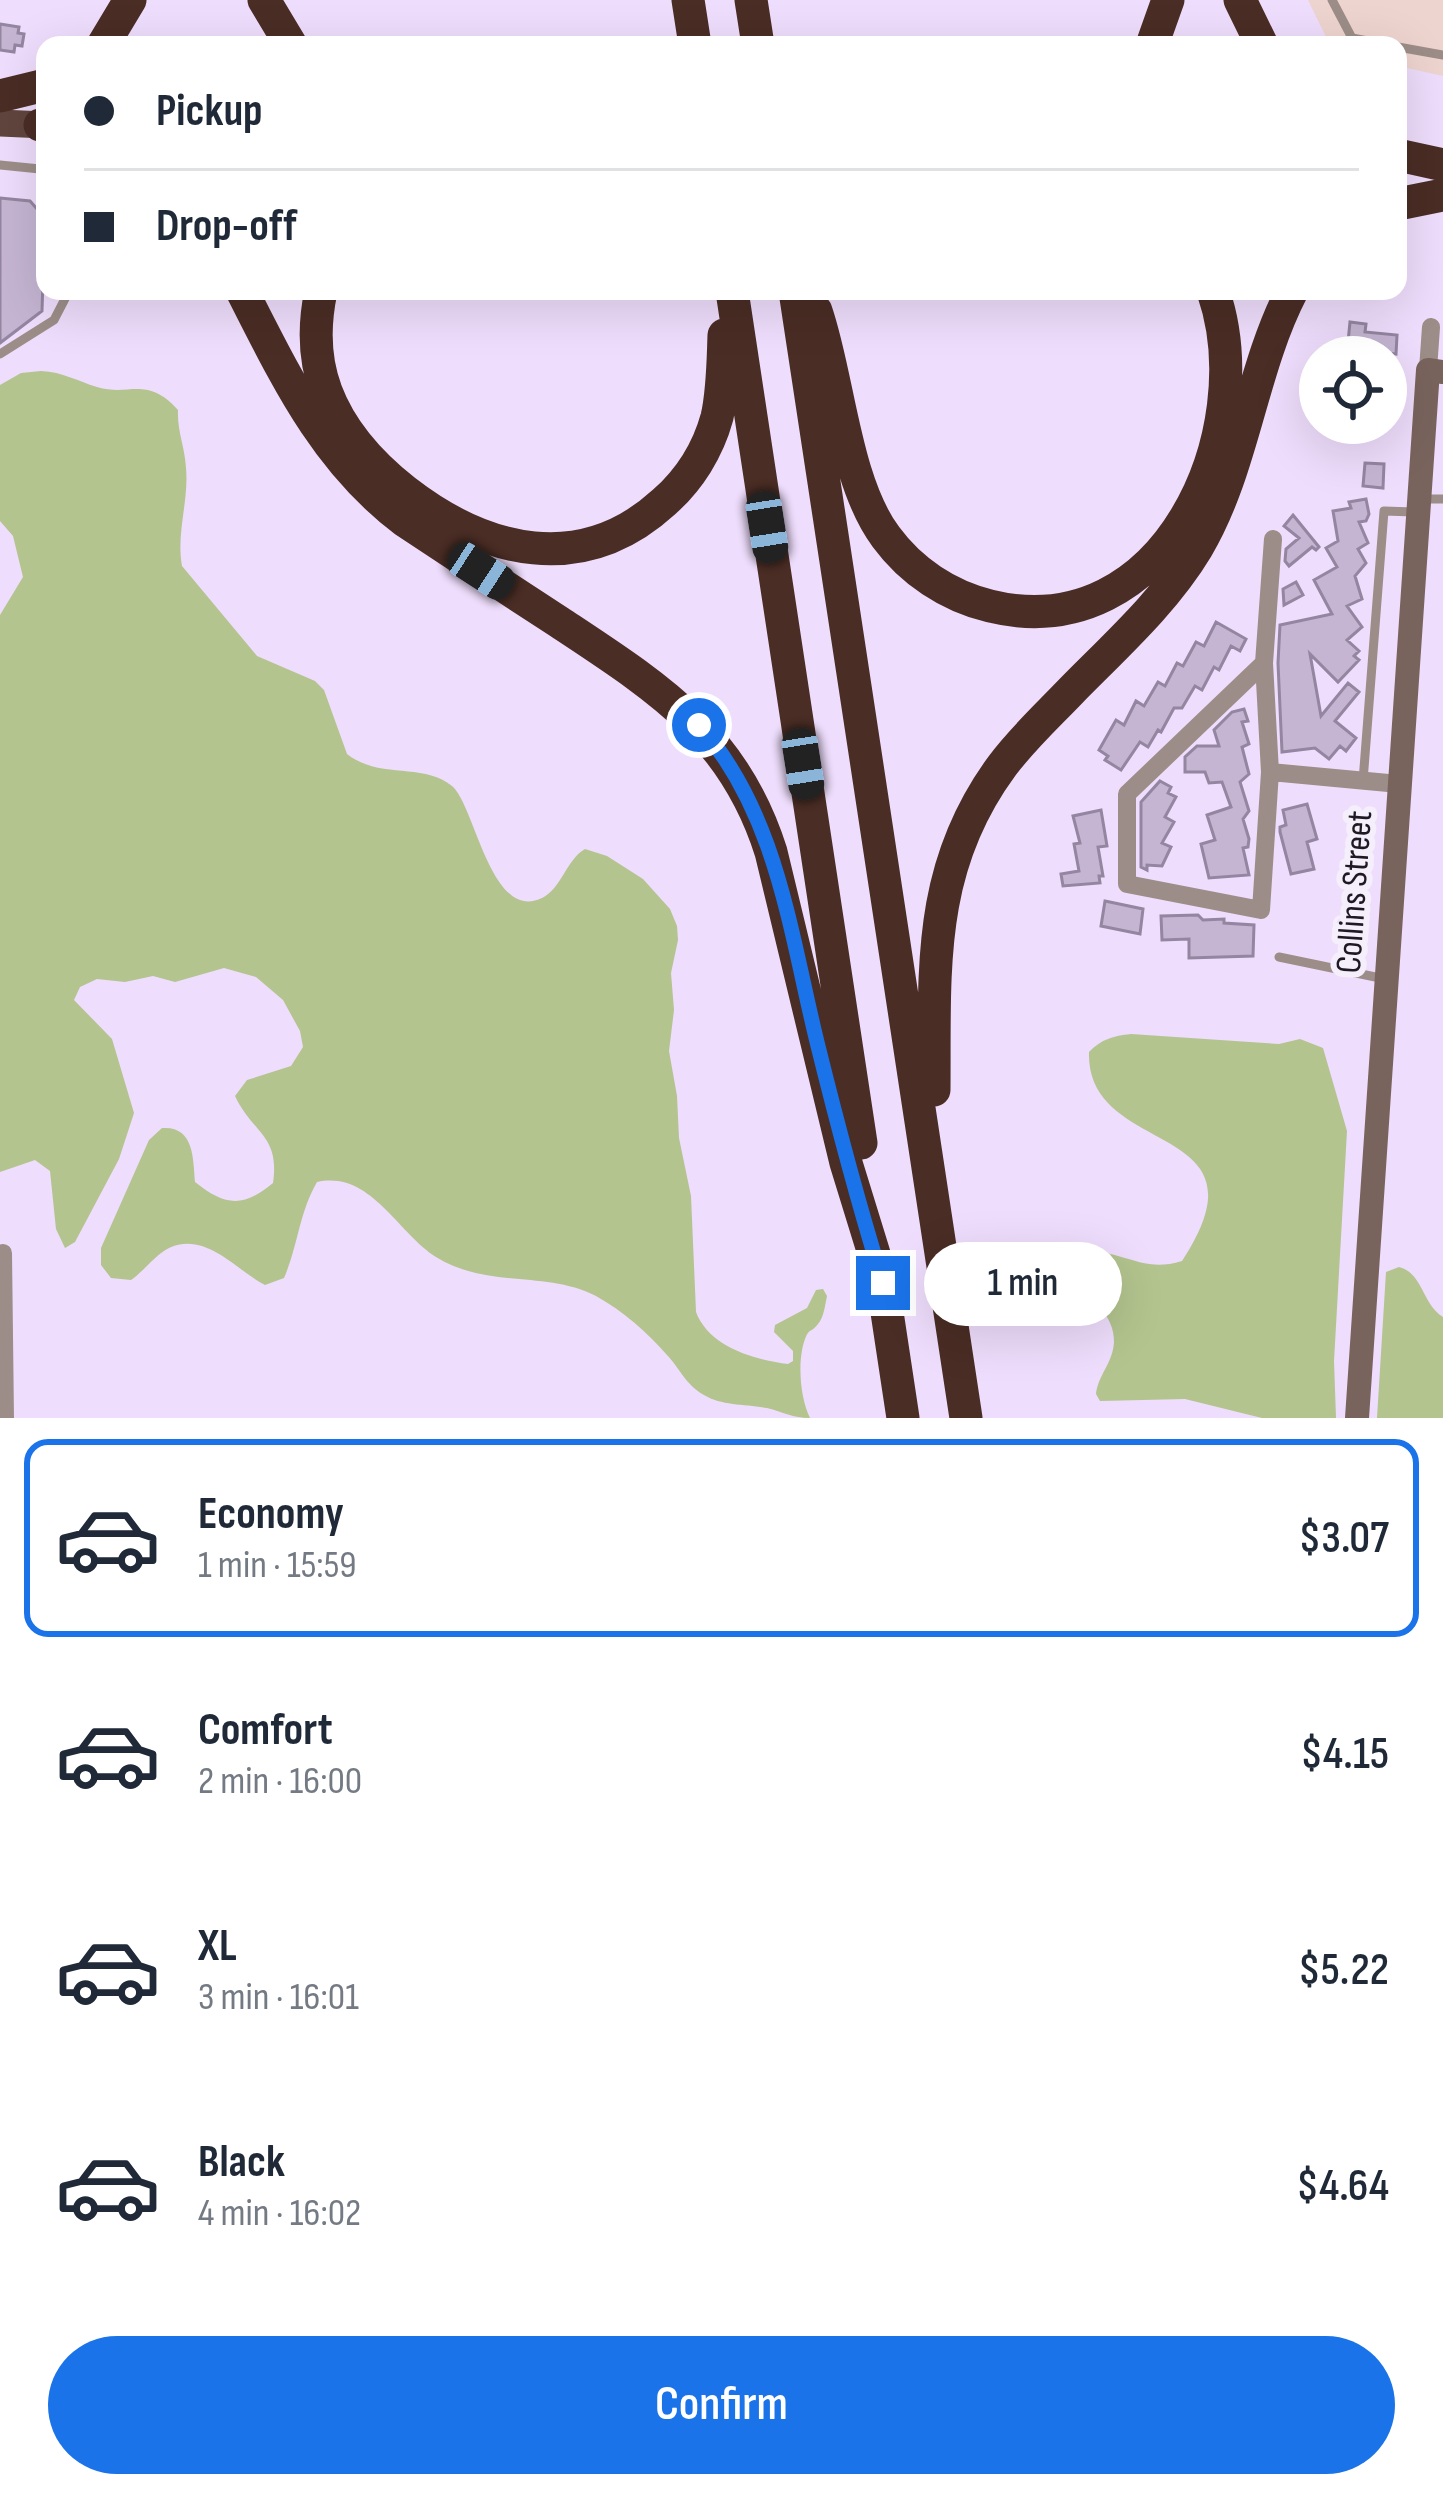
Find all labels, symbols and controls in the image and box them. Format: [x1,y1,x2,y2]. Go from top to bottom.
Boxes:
text: Pickup [156,84,263,139]
text: Drop-off [156,199,297,254]
map controls [1299,336,1407,444]
button: locate [1299,336,1407,444]
car [744,489,790,565]
car [441,536,521,606]
route start [672,698,726,752]
car [780,726,826,802]
street label: Collins Street [1328,809,1382,975]
callout: 1 min [925,1241,1123,1325]
route end [856,1256,910,1310]
text: 1 min [988,1260,1058,1307]
icon: car [54,1484,162,1592]
text: Economy [198,1487,344,1542]
text: $3.07 [1299,1511,1389,1566]
text: 1 min · 15:59 [198,1542,357,1589]
icon: car [54,1700,162,1808]
text: Comfort [198,1703,333,1758]
text: $4.15 [1300,1727,1389,1782]
text: 2 min · 16:00 [198,1758,362,1805]
icon: car [54,1916,162,2024]
text: XL [198,1919,237,1974]
text: $5.22 [1298,1943,1389,1998]
text: 3 min · 16:01 [198,1974,359,2021]
icon: car [54,2132,162,2240]
text: Black [198,2135,285,2190]
text: $4.64 [1296,2159,1389,2214]
text: 4 min · 16:02 [198,2190,361,2237]
button: Confirm [48,2336,1395,2474]

